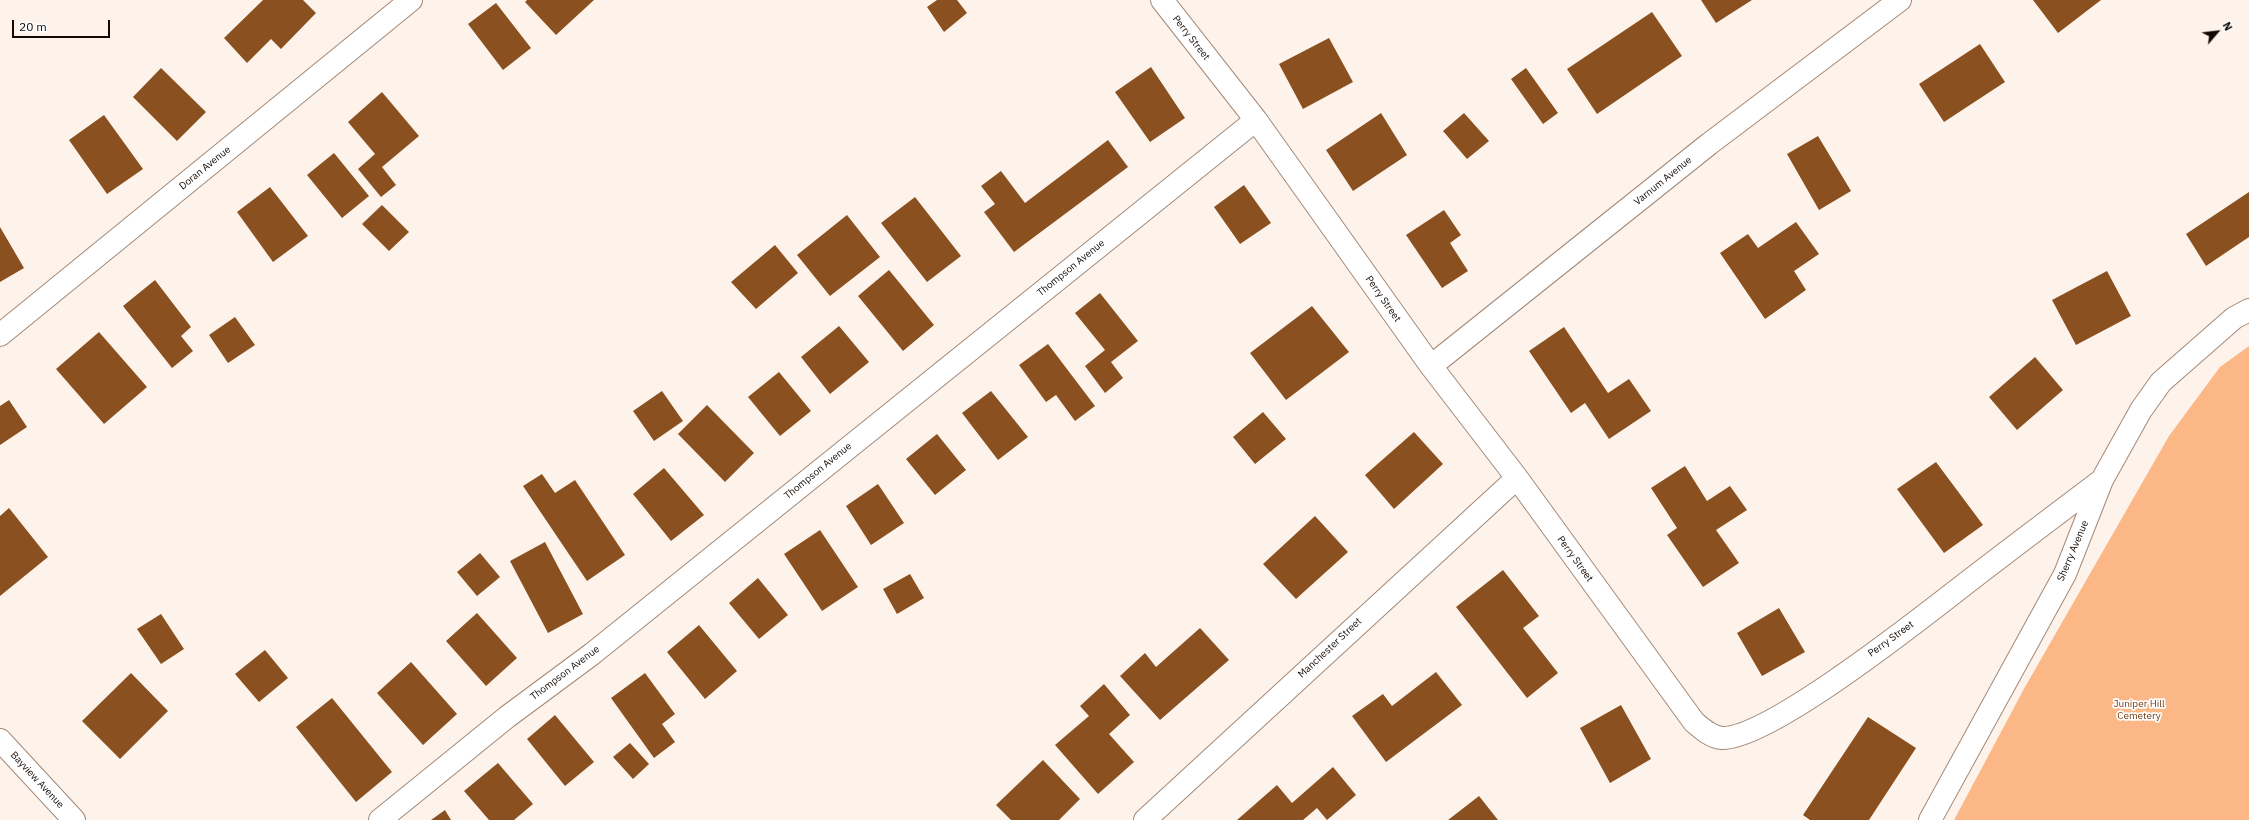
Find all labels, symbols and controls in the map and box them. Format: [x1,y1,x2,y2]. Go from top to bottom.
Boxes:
scale bar [14,12,112,38]
north arrow [2197,12,2237,52]
street label: Perry Street [1170,13,1212,63]
text: 20 m [19,19,47,34]
text: N [2220,20,2236,33]
street label: Doran Avenue [177,144,233,192]
street label: Varnum Avenue [1632,154,1694,208]
street label: Thompson Avenue [1035,237,1107,299]
street label: Perry Street [1363,274,1403,324]
street label: Thompson Avenue [782,440,854,502]
street label: Sherry Avenue [2055,519,2091,583]
street label: Perry Street [1554,534,1596,584]
street label: Manchester Street [1296,615,1364,681]
street label: Perry Street [1866,618,1916,660]
street label: Thompson Avenue [528,643,602,703]
park label: Juniper Hill Cemetery [2113,698,2165,722]
street label: Bayview Avenue [8,749,66,811]

